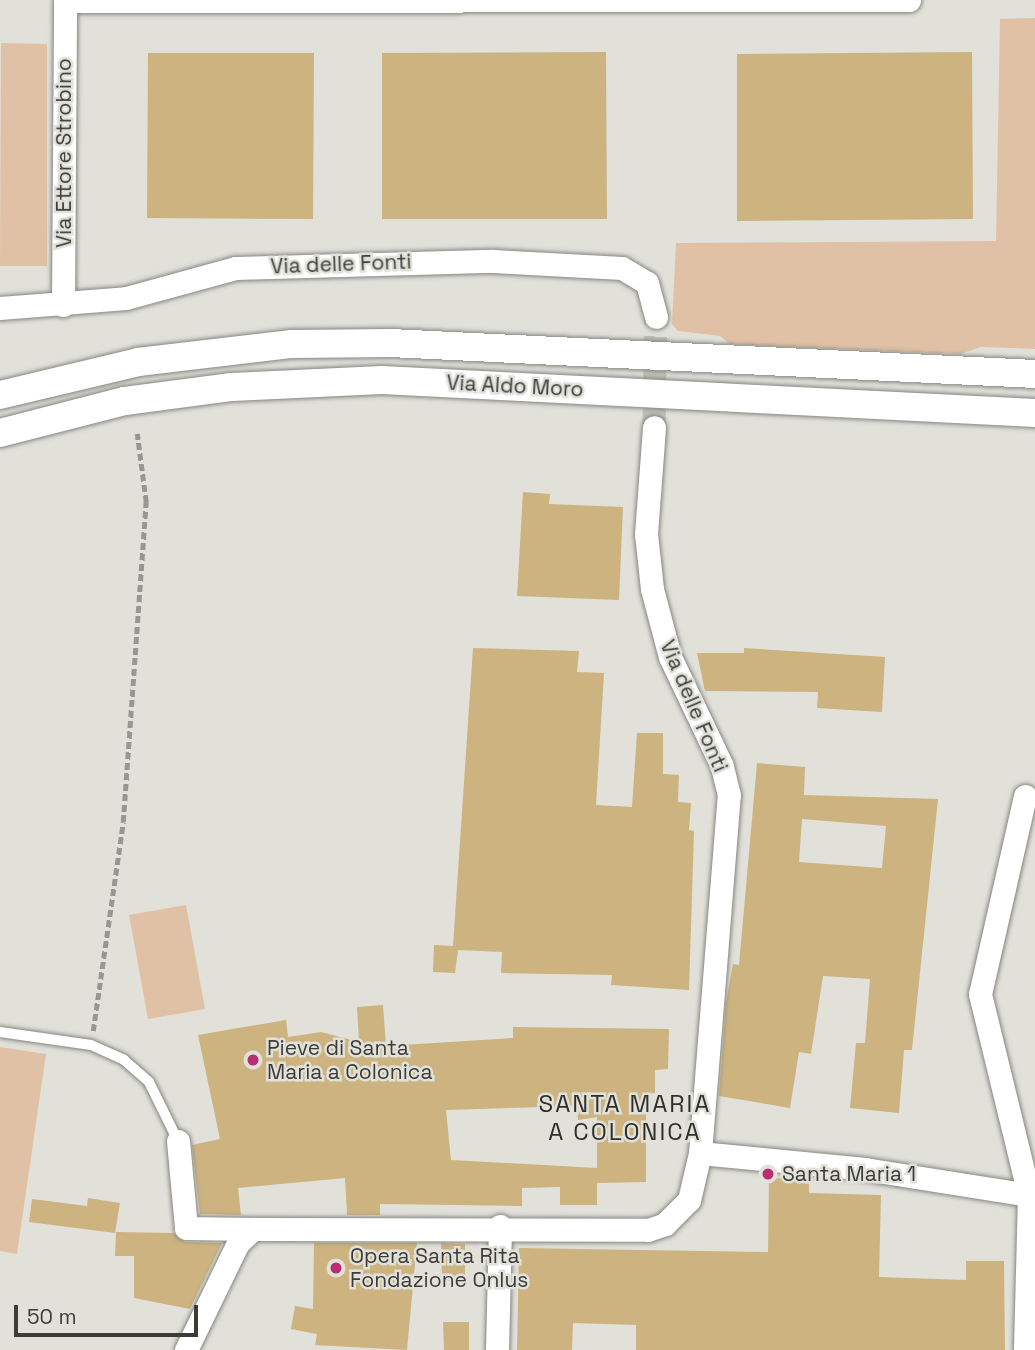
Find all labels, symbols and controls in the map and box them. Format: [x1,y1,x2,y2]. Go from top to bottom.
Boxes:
street label: Via Ettore Strobino [51,58,77,248]
street label: Via delle Fonti [270,249,412,279]
street label: Via Aldo Moro [446,370,584,402]
street label: Via delle Fonti [655,636,733,776]
place label: Pieve di Santa Maria a Colonica [267,1035,432,1085]
marker: Pieve di Santa Maria a Colonica [245,1052,261,1068]
district label: SANTA MARIA A COLONICA [540,1090,710,1146]
place label: Santa Maria 1 [782,1161,916,1187]
marker: Santa Maria 1 [760,1166,776,1182]
place label: Opera Santa Rita Fondazione Onlus [350,1243,528,1293]
marker: Opera Santa Rita Fondazione Onlus [328,1260,344,1276]
scale bar [18,1290,201,1334]
text: 50 m [27,1303,77,1330]

